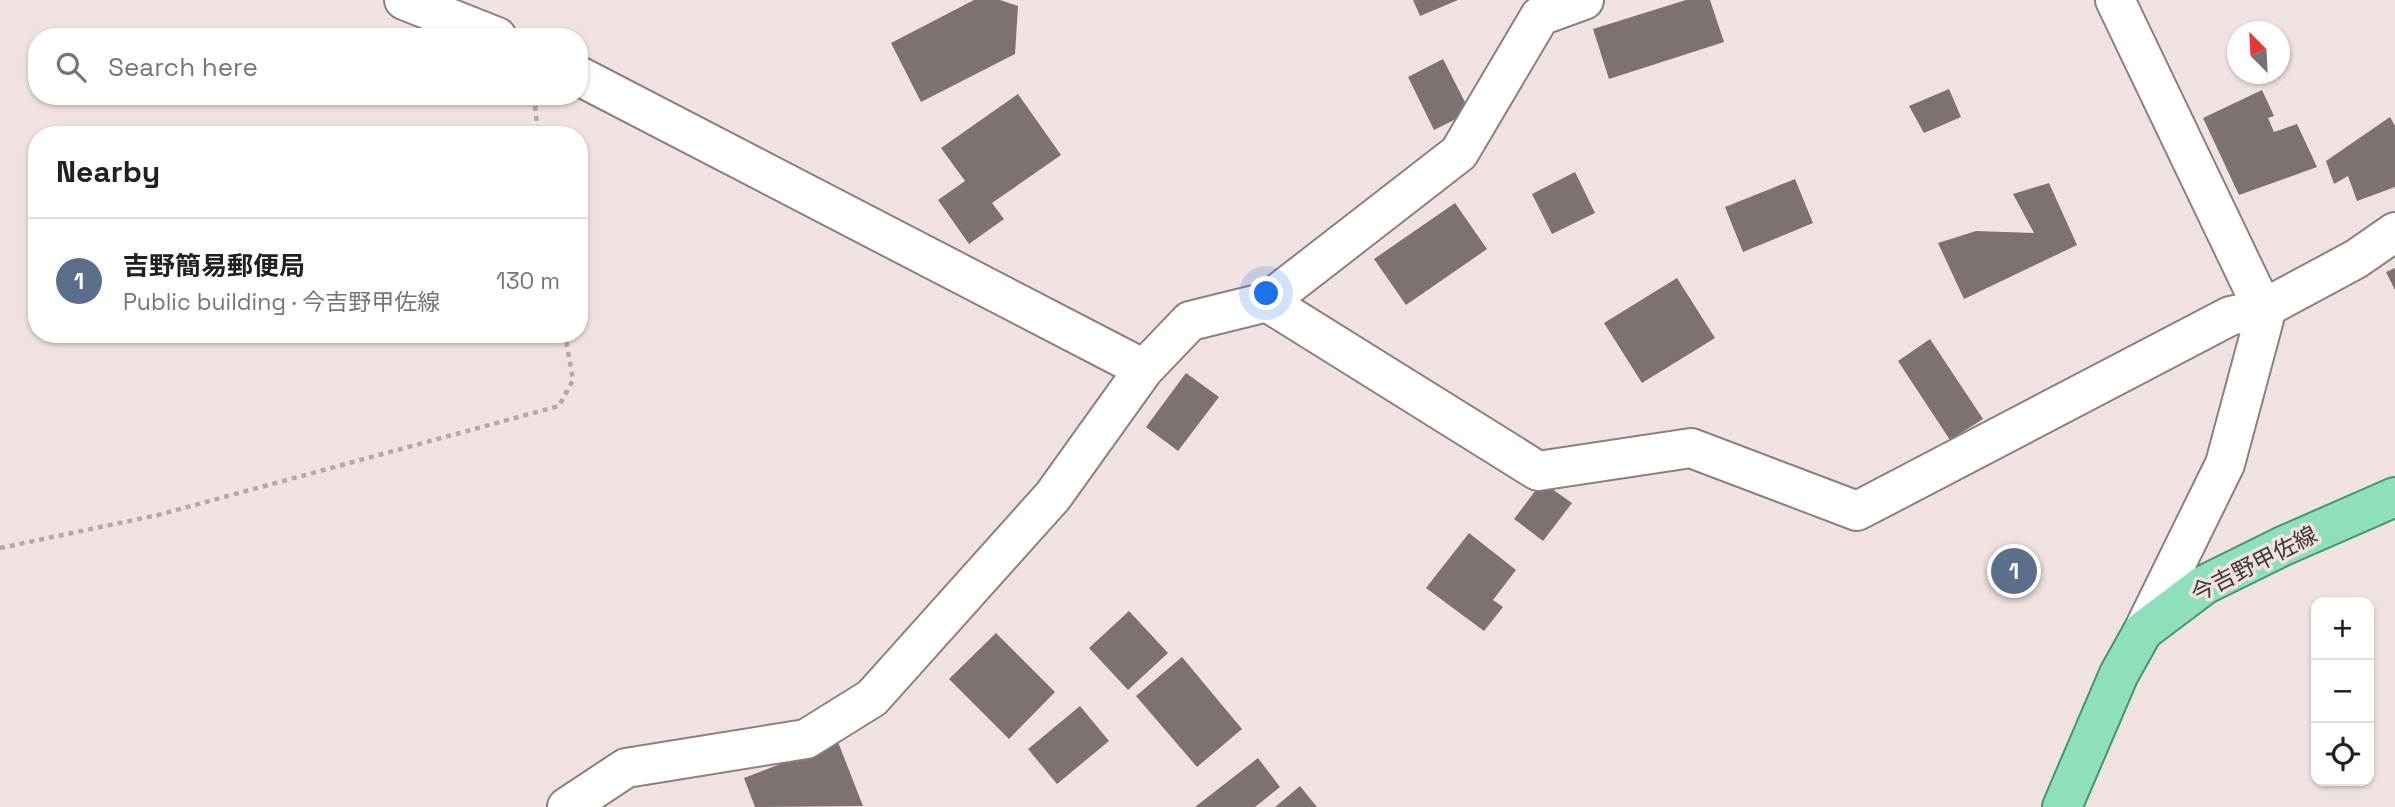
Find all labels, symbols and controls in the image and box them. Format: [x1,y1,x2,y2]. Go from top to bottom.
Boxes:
north arrow [2227,21,2290,84]
search box [28,28,588,105]
icon: search [52,48,90,86]
text: Search here [108,50,258,84]
text: Nearby [56,152,160,191]
text: 吉野簡易郵便局 [123,249,305,283]
text: 1 [74,266,84,296]
text: 130 m [496,266,560,296]
your location [1249,276,1283,310]
text: Public building · 今吉野甲佐線 [123,287,440,317]
street label: 今吉野甲佐線 [2186,519,2322,609]
pin: 1 [1991,545,2037,597]
map controls [2311,597,2374,786]
button: + [2311,597,2374,660]
button: − [2311,660,2374,723]
button: locate [2311,723,2374,786]

